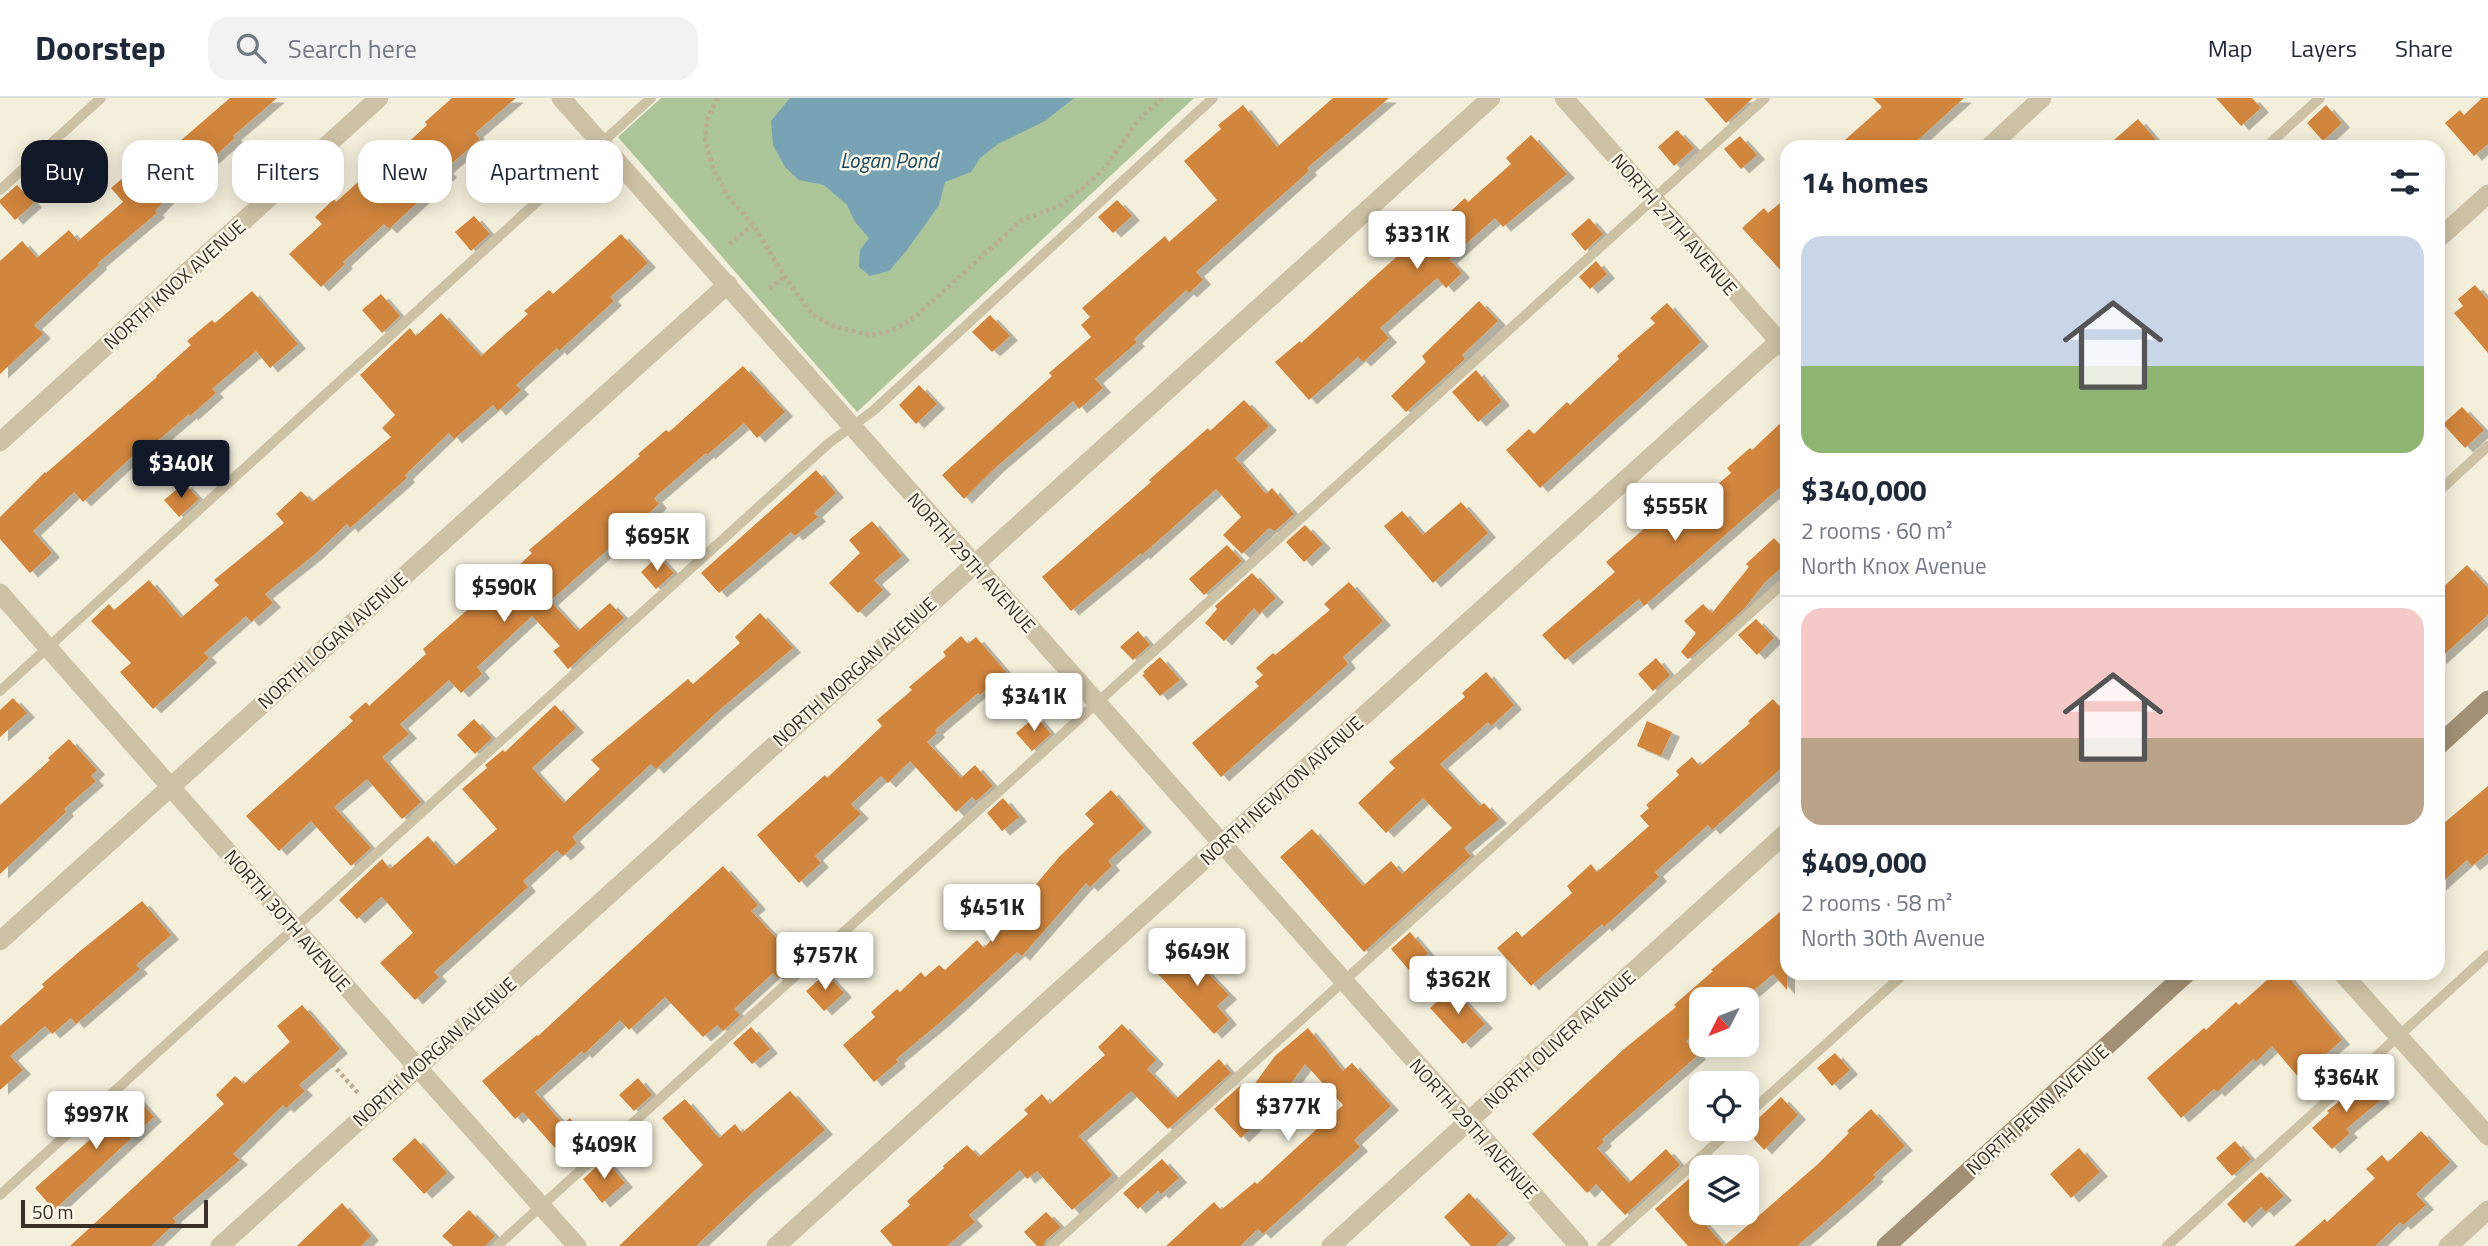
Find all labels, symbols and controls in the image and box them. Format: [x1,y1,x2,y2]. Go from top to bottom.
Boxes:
search box [208,17,698,80]
text: Doorstep [35,23,166,73]
icon: search [232,29,270,67]
text: Search here [288,29,417,68]
text: Map [2208,30,2253,66]
text: Layers [2291,30,2357,66]
text: Share [2395,30,2453,66]
chip: Buy [21,140,108,203]
chip: Rent [122,140,218,203]
chip: Filters [232,140,344,203]
chip: New [358,140,452,203]
chip: Apartment [466,140,623,203]
water label: Logan Pond [840,144,940,176]
street label: NORTH 27TH AVENUE [1605,147,1745,301]
text: 14 homes [1801,159,1928,205]
icon: filters [2386,163,2424,201]
street label: NORTH KNOX AVENUE [96,212,252,356]
pin: $331K [1368,212,1466,271]
text: $331K [1384,216,1450,251]
icon: home [2050,282,2176,408]
pin: $340K [132,440,230,500]
text: $340K [148,445,214,480]
text: $340,000 [1801,467,1927,513]
pin: $555K [1626,484,1724,543]
street label: NORTH 29TH AVENUE [901,485,1043,639]
text: $555K [1642,488,1708,523]
text: 2 rooms · 60 m² [1801,513,1952,548]
pin: $695K [608,514,706,573]
text: $695K [624,518,690,553]
text: North Knox Avenue [1801,548,1987,583]
pin: $590K [455,564,553,624]
street label: NORTH LOGAN AVENUE [251,565,413,715]
text: $590K [471,569,537,604]
street label: NORTH MORGAN AVENUE [765,589,943,753]
icon: home [2050,654,2176,780]
pin: $341K [985,674,1083,733]
text: $341K [1001,678,1067,713]
street label: NORTH NEWTON AVENUE [1193,709,1369,871]
text: $409,000 [1801,839,1927,885]
street label: NORTH 30TH AVENUE [218,843,358,997]
pin: $451K [943,884,1041,944]
text: 2 rooms · 58 m² [1801,885,1952,920]
text: $451K [959,889,1025,924]
text: North 30th Avenue [1801,920,1985,955]
pin: $649K [1148,928,1246,988]
pin: $757K [776,932,874,992]
text: $649K [1164,933,1230,968]
text: $757K [792,937,858,972]
pin: $362K [1409,956,1507,1016]
text: $362K [1425,961,1491,996]
street label: NORTH OLIVER AVENUE [1477,963,1641,1115]
street label: NORTH MORGAN AVENUE [345,969,523,1133]
north arrow [1689,987,1759,1057]
map controls [1689,987,1759,1225]
street label: NORTH PENN AVENUE [1959,1037,2115,1181]
street label: NORTH 29TH AVENUE [1403,1051,1545,1205]
pin: $364K [2297,1054,2395,1114]
text: $364K [2313,1059,2379,1094]
button: locate [1689,1071,1759,1141]
pin: $377K [1239,1084,1337,1143]
text: $377K [1255,1088,1321,1123]
pin: $997K [47,1091,145,1151]
text: $997K [63,1096,129,1131]
pin: $409K [555,1122,653,1181]
text: $409K [571,1126,637,1161]
button: layers [1689,1155,1759,1225]
scale bar [21,1197,208,1229]
text: 50 m [32,1197,73,1226]

